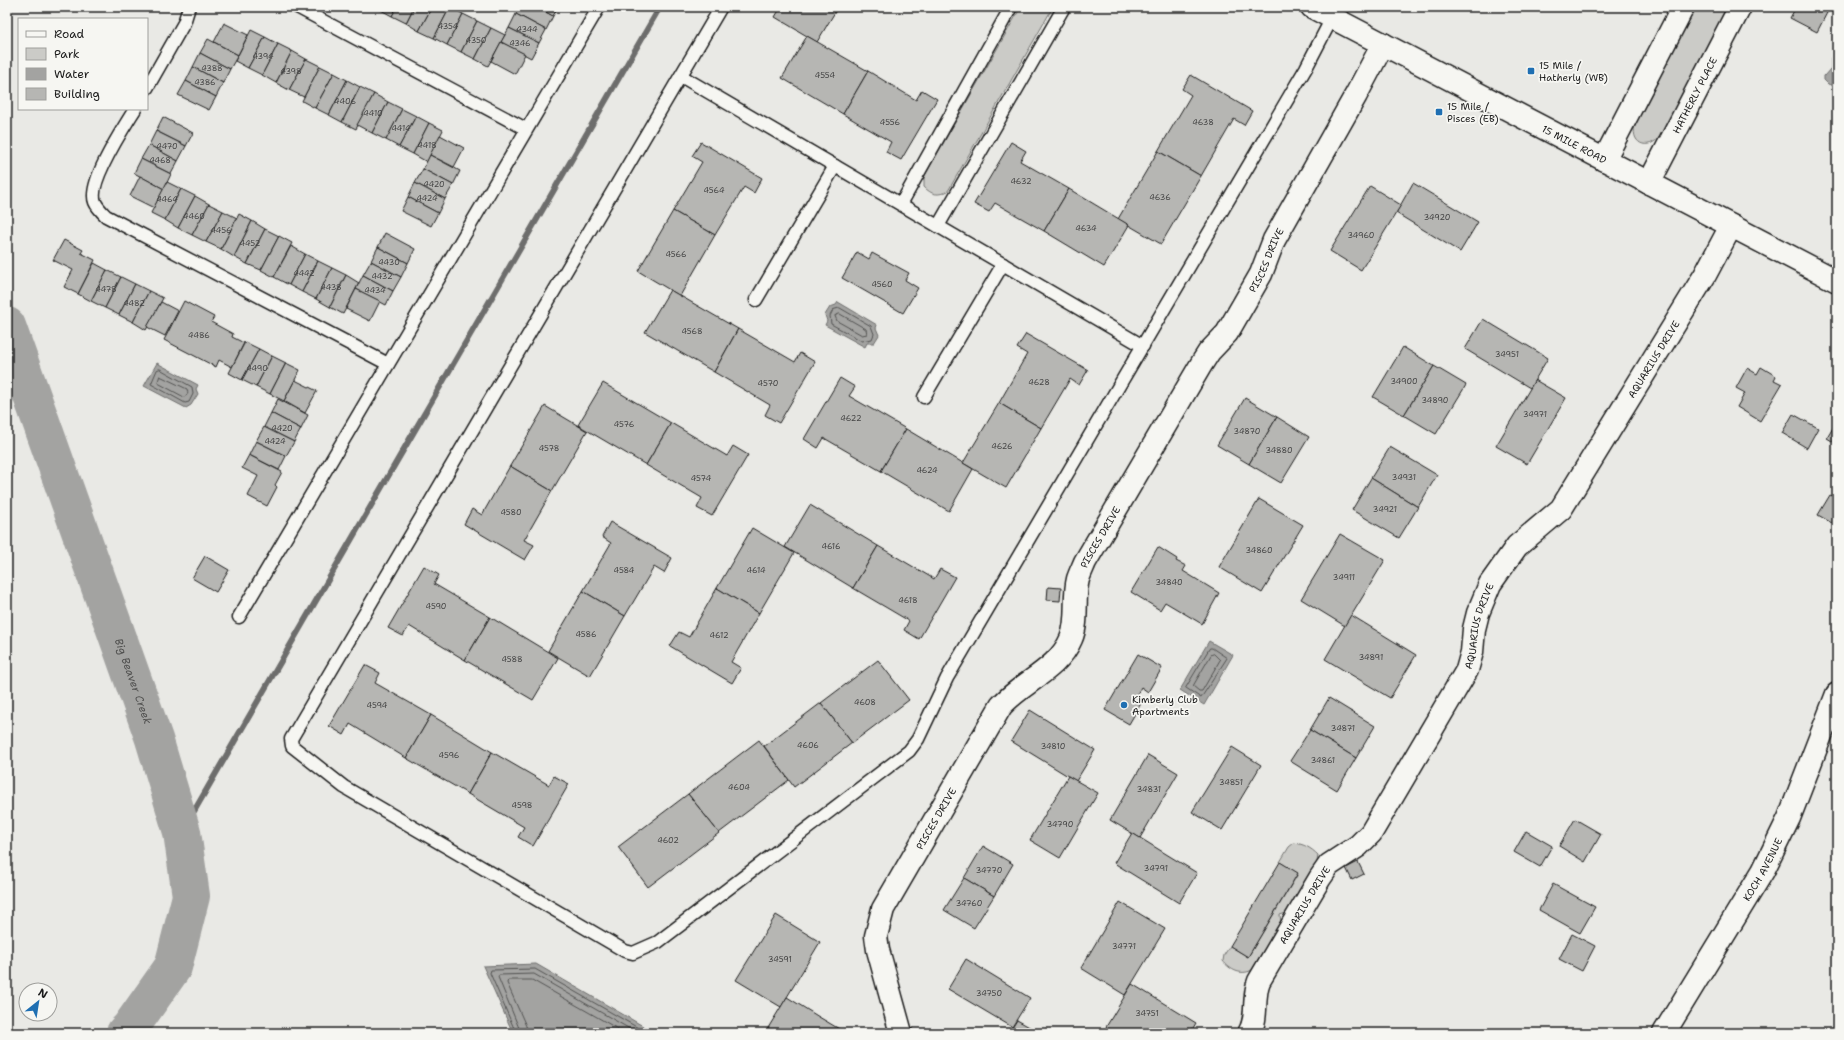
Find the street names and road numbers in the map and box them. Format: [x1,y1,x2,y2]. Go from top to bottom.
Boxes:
street label: HATHERLY PLACE [1669,55,1720,136]
street label: 15 MILE ROAD [1540,122,1609,166]
street label: PISCES DRIVE [1245,225,1286,294]
street label: AQUARIUS DRIVE [1624,318,1682,400]
street label: PISCES DRIVE [1077,504,1123,570]
street label: AQUARIUS DRIVE [1461,581,1496,670]
street label: PISCES DRIVE [913,785,959,852]
street label: KOCH AVENUE [1740,836,1785,903]
street label: AQUARIUS DRIVE [1276,863,1333,946]

